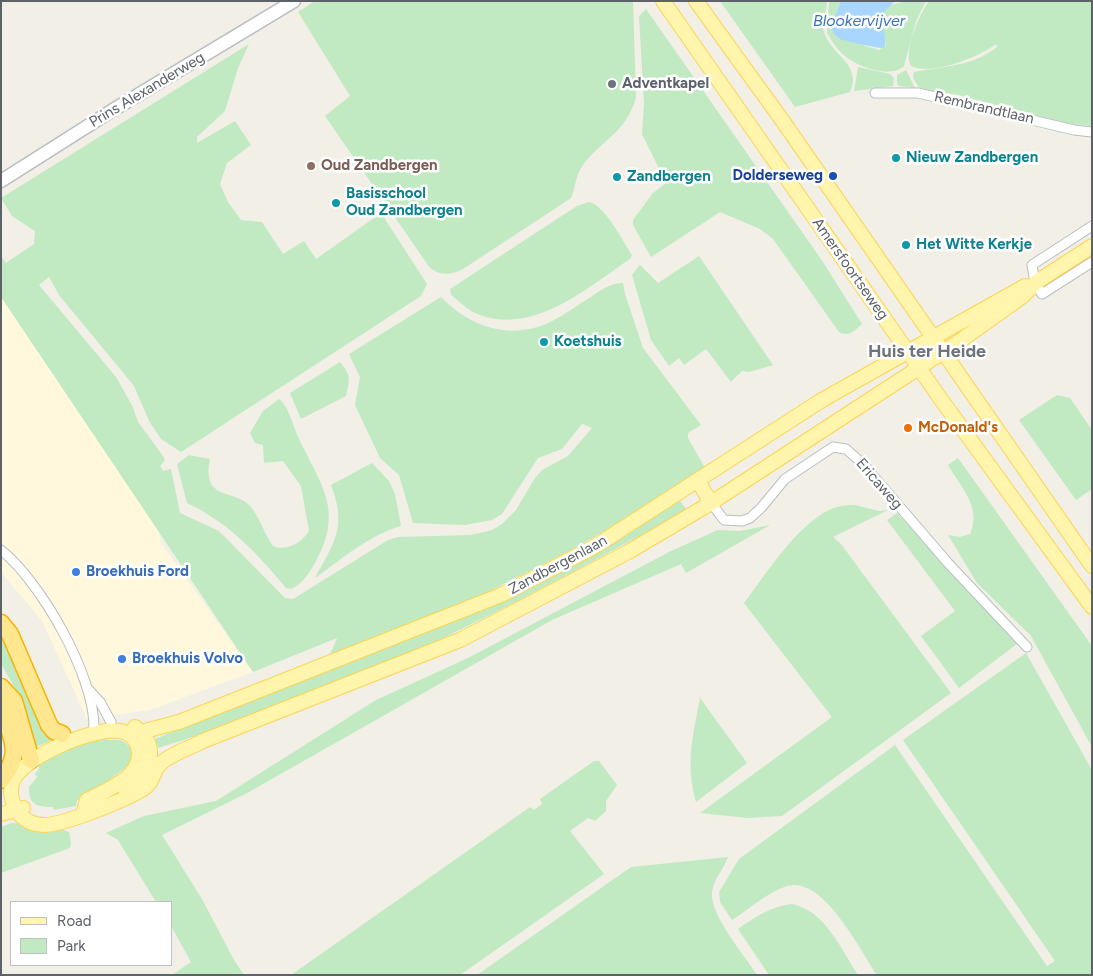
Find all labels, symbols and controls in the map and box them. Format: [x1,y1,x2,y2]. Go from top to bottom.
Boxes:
water label: Blookervijver [813,11,905,31]
street label: Prins Alexanderweg [86,48,208,132]
place label: Adventkapel [622,75,709,93]
marker: Adventkapel [606,78,618,90]
street label: Rembrandtlaan [932,88,1036,128]
place label: Nieuw Zandbergen [906,149,1038,167]
marker: Nieuw Zandbergen [890,152,902,164]
place label: Oud Zandbergen [321,157,438,175]
marker: Oud Zandbergen [305,160,317,172]
place label: Dolderseweg [733,167,823,185]
place label: Zandbergen [627,168,711,186]
marker: Dolderseweg [827,170,839,182]
marker: Zandbergen [611,171,623,183]
place label: Basisschool Oud Zandbergen [346,185,463,220]
marker: Basisschool Oud Zandbergen [330,197,342,209]
street label: Amersfoortseweg [808,215,892,323]
place label: Het Witte Kerkje [916,236,1032,254]
marker: Het Witte Kerkje [900,239,912,251]
place label: Koetshuis [554,333,622,351]
marker: Koetshuis [538,336,550,348]
district label: Huis ter Heide [868,341,986,363]
place label: McDonald's [918,419,998,437]
marker: McDonald's [902,422,914,434]
street label: Ericaweg [852,455,906,513]
street label: Zandbergenlaan [506,532,610,598]
place label: Broekhuis Ford [86,563,189,581]
marker: Broekhuis Ford [70,566,82,578]
place label: Broekhuis Volvo [132,650,243,668]
marker: Broekhuis Volvo [116,653,128,665]
legend [10,901,172,966]
text: Road [57,912,92,930]
text: Park [57,937,86,955]

